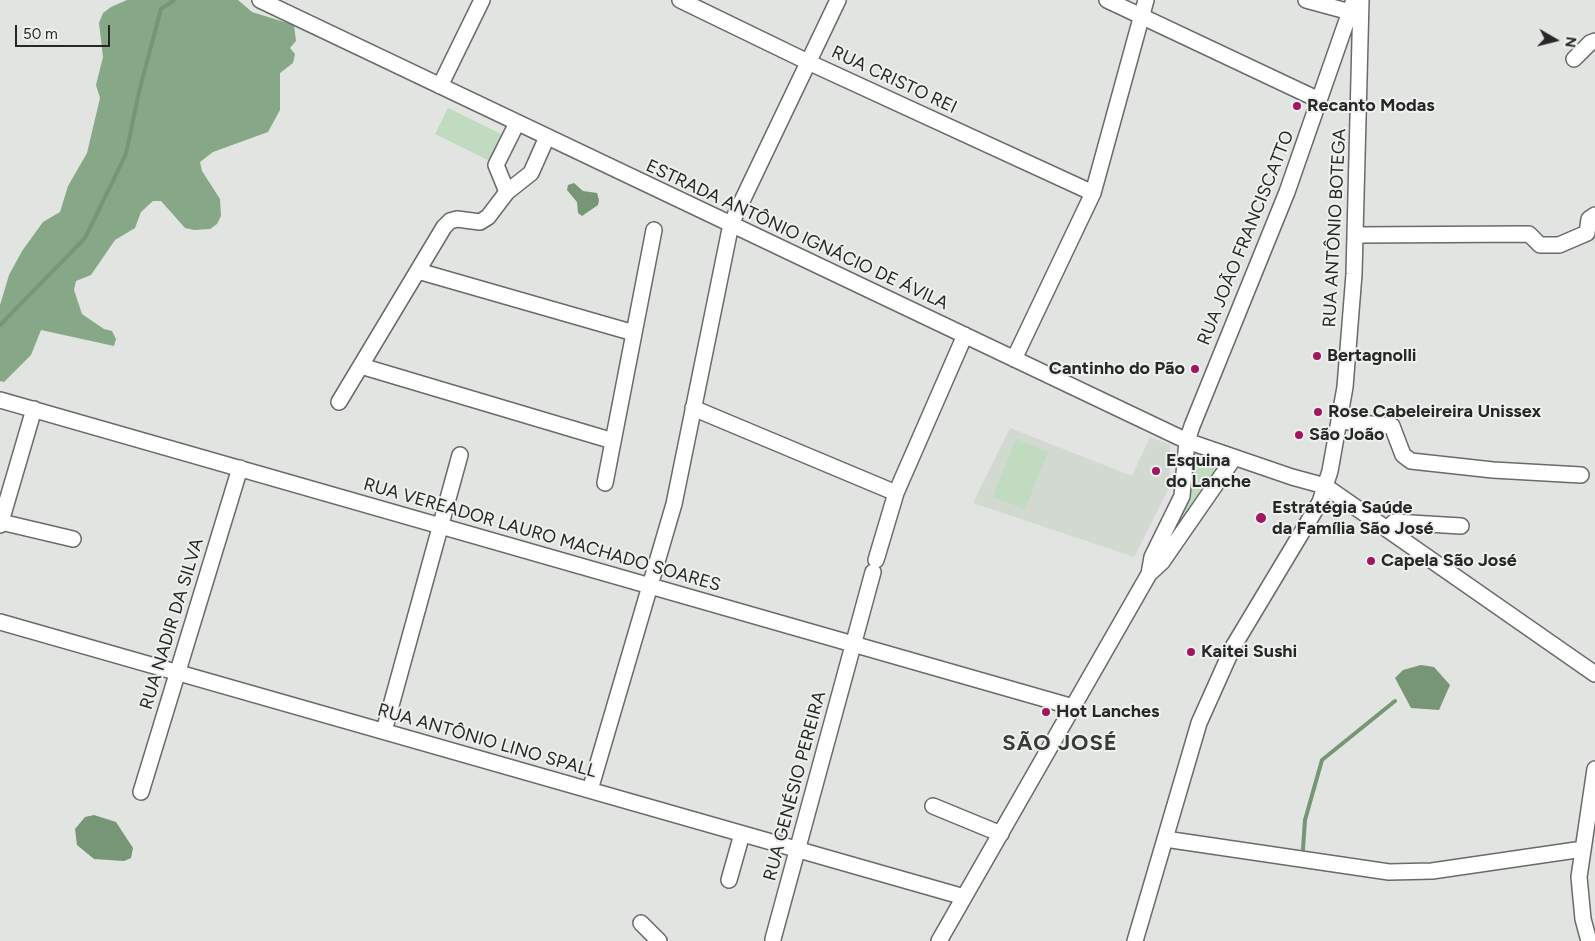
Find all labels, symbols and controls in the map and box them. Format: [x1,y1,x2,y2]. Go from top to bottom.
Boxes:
scale bar [18,15,112,47]
north arrow [1530,15,1580,65]
text: 50 m [23,25,58,43]
text: N [1561,36,1580,49]
street label: RUA CRISTO REI [828,41,960,119]
place label: Recanto Modas [1307,95,1435,117]
marker: Recanto Modas [1291,100,1303,112]
street label: RUA JOÃO FRANCISCATTO [1193,128,1299,348]
street label: RUA ANTÔNIO BOTEGA [1319,128,1351,328]
street label: ESTRADA ANTÔNIO IGNÁCIO DE ÁVILA [642,155,952,315]
place label: Bertagnolli [1327,345,1417,367]
marker: Bertagnolli [1311,350,1323,362]
place label: Cantinho do Pão [1049,358,1185,380]
marker: Cantinho do Pão [1189,363,1201,375]
place label: Rose Cabeleireira Unissex [1328,401,1541,423]
marker: Rose Cabeleireira Unissex [1312,406,1324,418]
place label: São João [1309,424,1385,446]
marker: São João [1293,429,1305,441]
place label: Esquina do Lanche [1166,450,1251,492]
marker: Esquina do Lanche [1150,465,1162,477]
street label: RUA VEREADOR LAURO MACHADO SOARES [361,474,723,596]
place label: Estratégia Saúde da Família São José [1272,497,1433,540]
marker: Estratégia Saúde da Família São José [1254,511,1268,525]
street label: RUA NADIR DA SILVA [136,536,208,712]
place label: Capela São José [1381,550,1517,572]
marker: Capela São José [1365,555,1377,567]
place label: Kaitei Sushi [1201,641,1297,663]
marker: Kaitei Sushi [1185,646,1197,658]
street label: RUA GENÉSIO PEREIRA [759,689,831,883]
street label: RUA ANTÔNIO LINO SPALL [375,699,599,783]
place label: Hot Lanches [1056,701,1159,723]
marker: Hot Lanches [1040,706,1052,718]
district label: SÃO JOSÉ [1001,731,1119,757]

